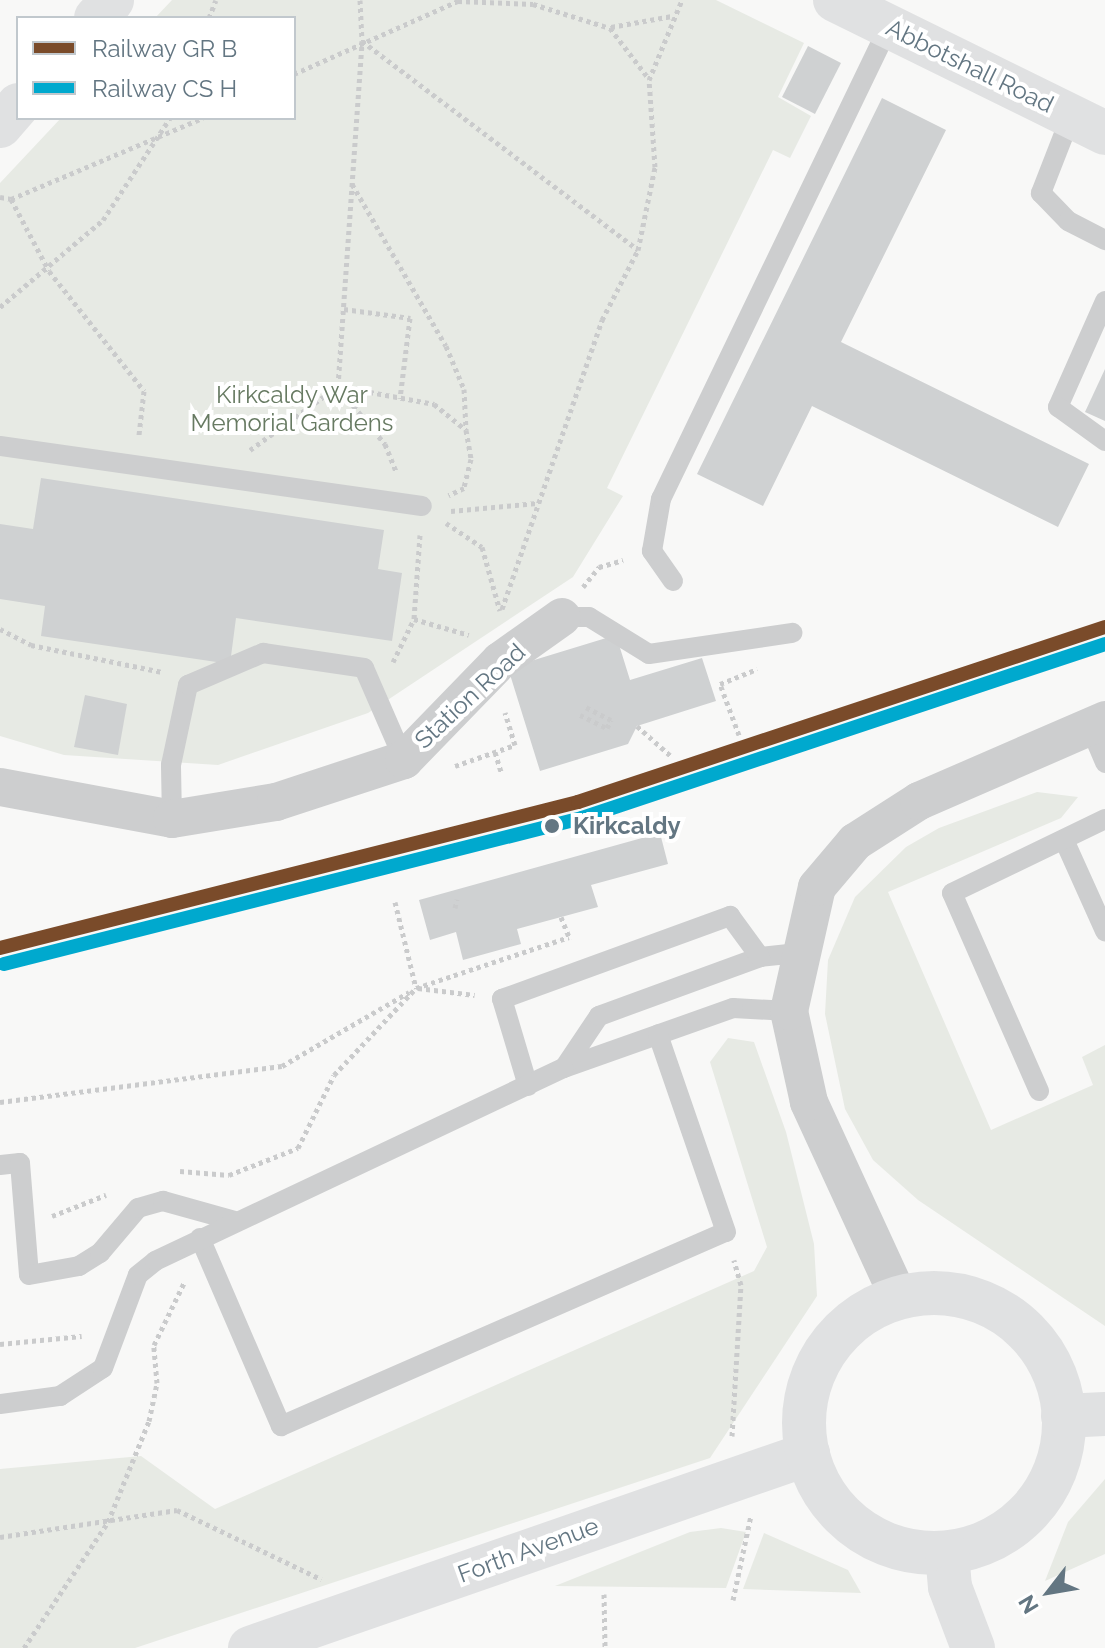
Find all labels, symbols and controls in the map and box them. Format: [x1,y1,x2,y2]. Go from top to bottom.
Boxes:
street label: Abbotshall Road [881,13,1059,119]
legend [16,16,296,120]
text: Railway GR B [92,34,237,63]
text: Railway CS H [92,74,237,103]
park label: Kirkcaldy War Memorial Gardens [190,381,394,437]
street label: Station Road [409,638,531,754]
marker: Kirkcaldy [538,812,566,840]
place label: Kirkcaldy [573,812,681,840]
street label: Forth Avenue [453,1511,603,1589]
north arrow [1009,1552,1089,1632]
text: N [1013,1590,1044,1618]

